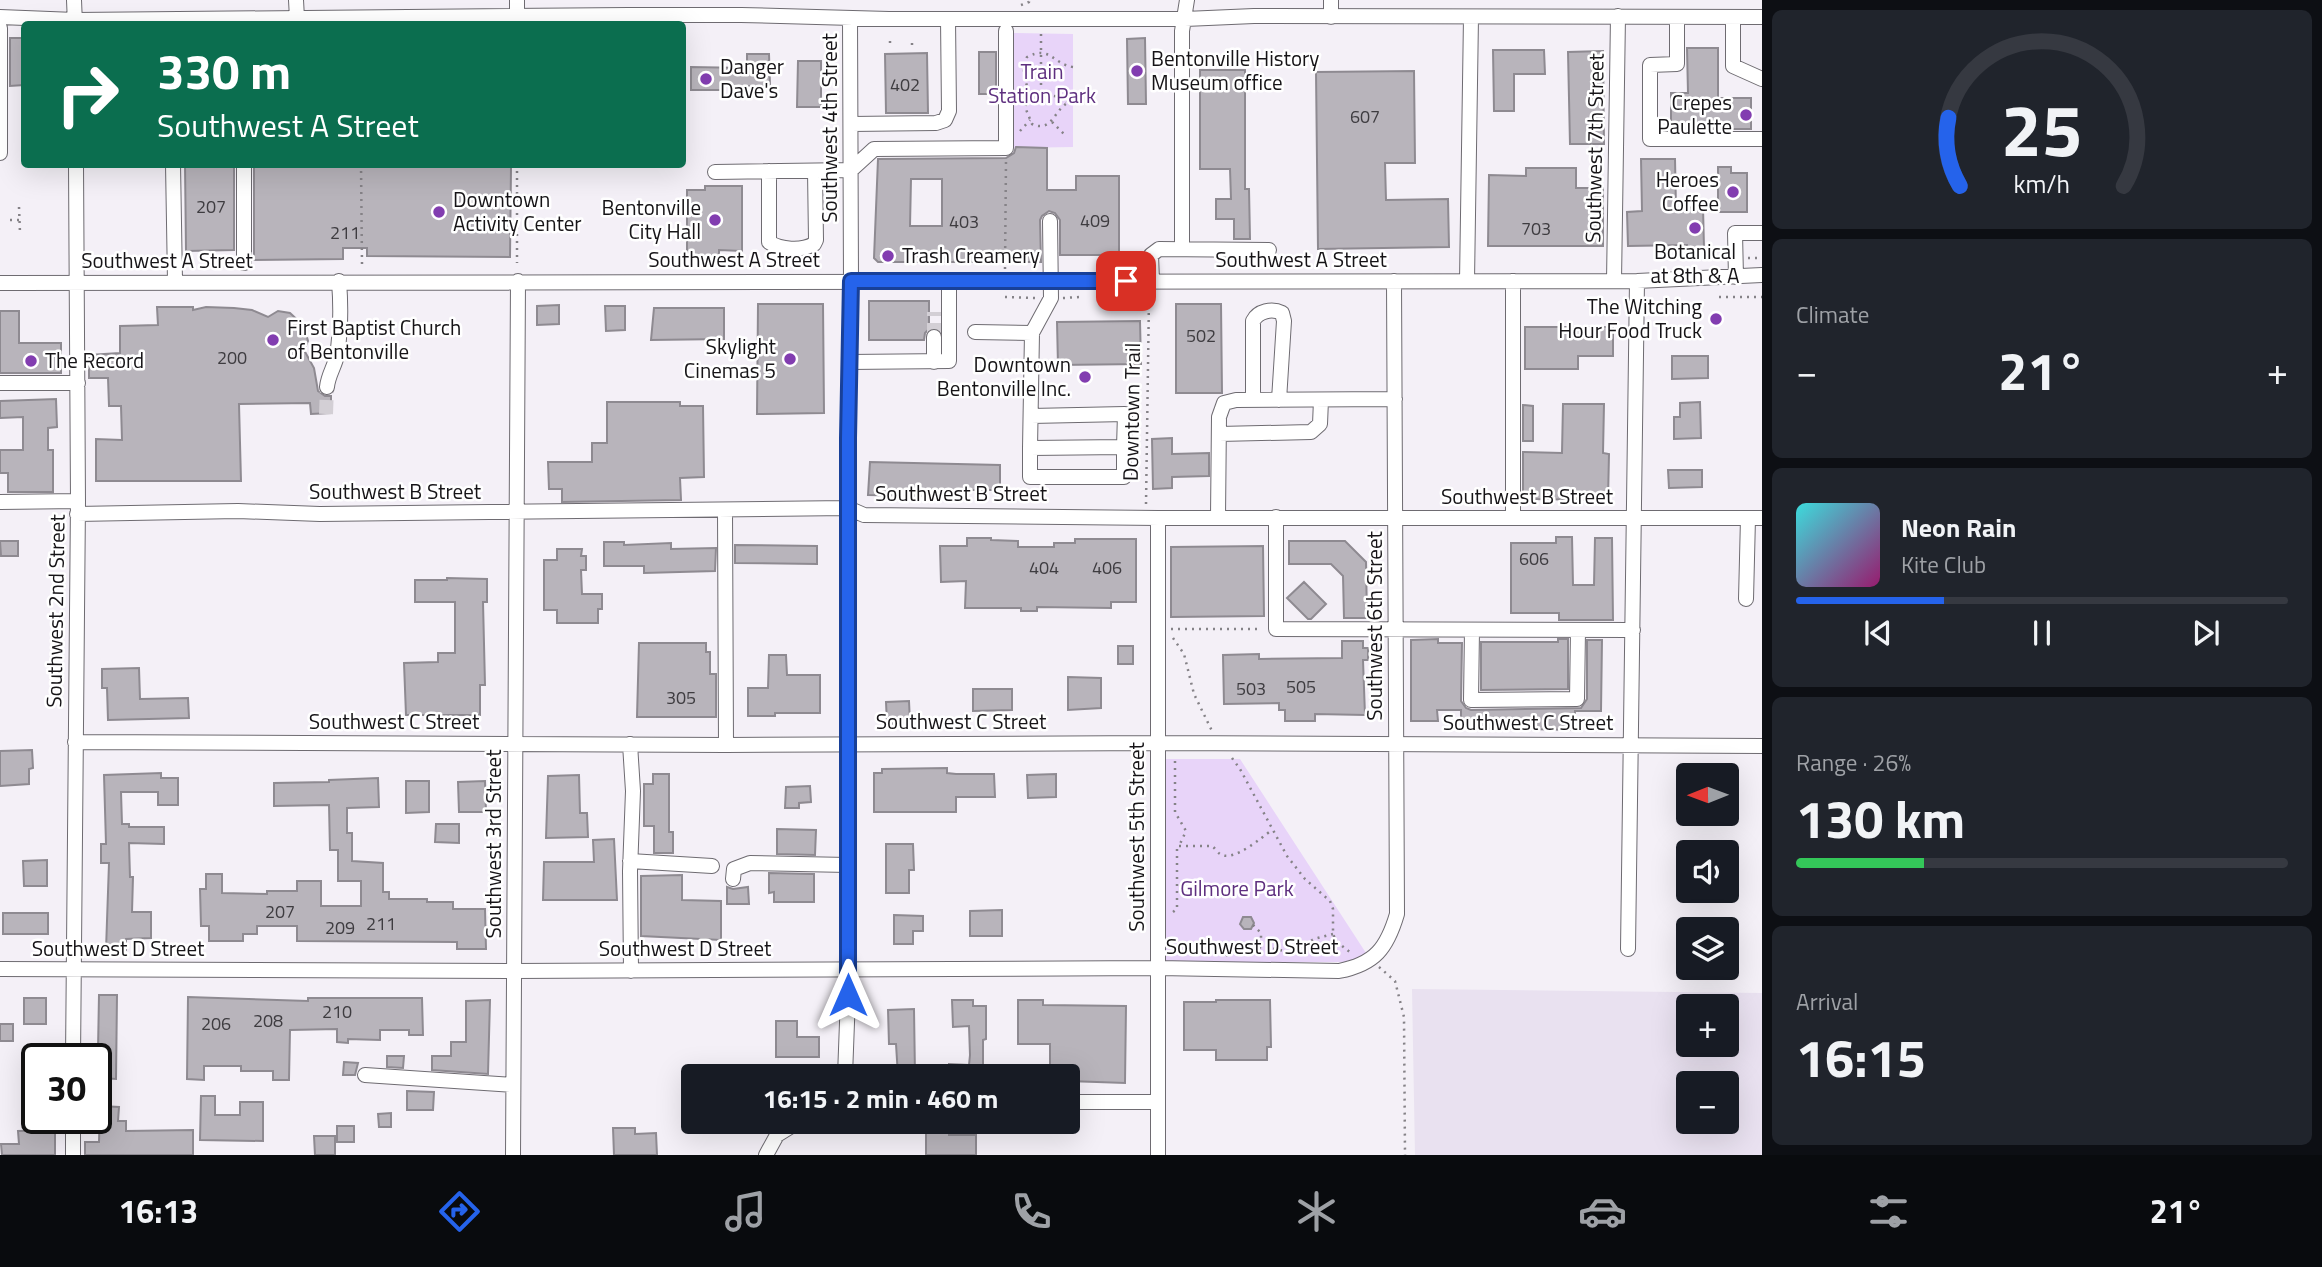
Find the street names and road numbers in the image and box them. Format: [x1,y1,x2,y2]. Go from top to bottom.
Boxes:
street label: Southwest 4th Street [813,33,845,223]
street label: Southwest 7th Street [1576,52,1612,243]
street label: Southwest A Street [648,243,820,275]
street label: Southwest A Street [1215,243,1387,275]
street label: Southwest A Street [81,244,253,276]
street label: Downtown Trail [1114,342,1148,481]
street label: Southwest B Street [309,475,482,507]
street label: Southwest B Street [875,477,1048,509]
street label: Southwest B Street [1441,480,1614,512]
street label: Southwest 2nd Street [37,513,73,708]
street label: Southwest 6th Street [1358,531,1390,721]
street label: Southwest C Street [309,705,480,737]
street label: Southwest C Street [876,705,1047,737]
street label: Southwest C Street [1443,706,1614,738]
street label: Southwest 5th Street [1120,742,1152,932]
street label: Southwest 3rd Street [477,749,509,939]
street label: Southwest D Street [1166,930,1339,962]
street label: Southwest D Street [32,932,205,964]
street label: Southwest D Street [599,932,772,964]

